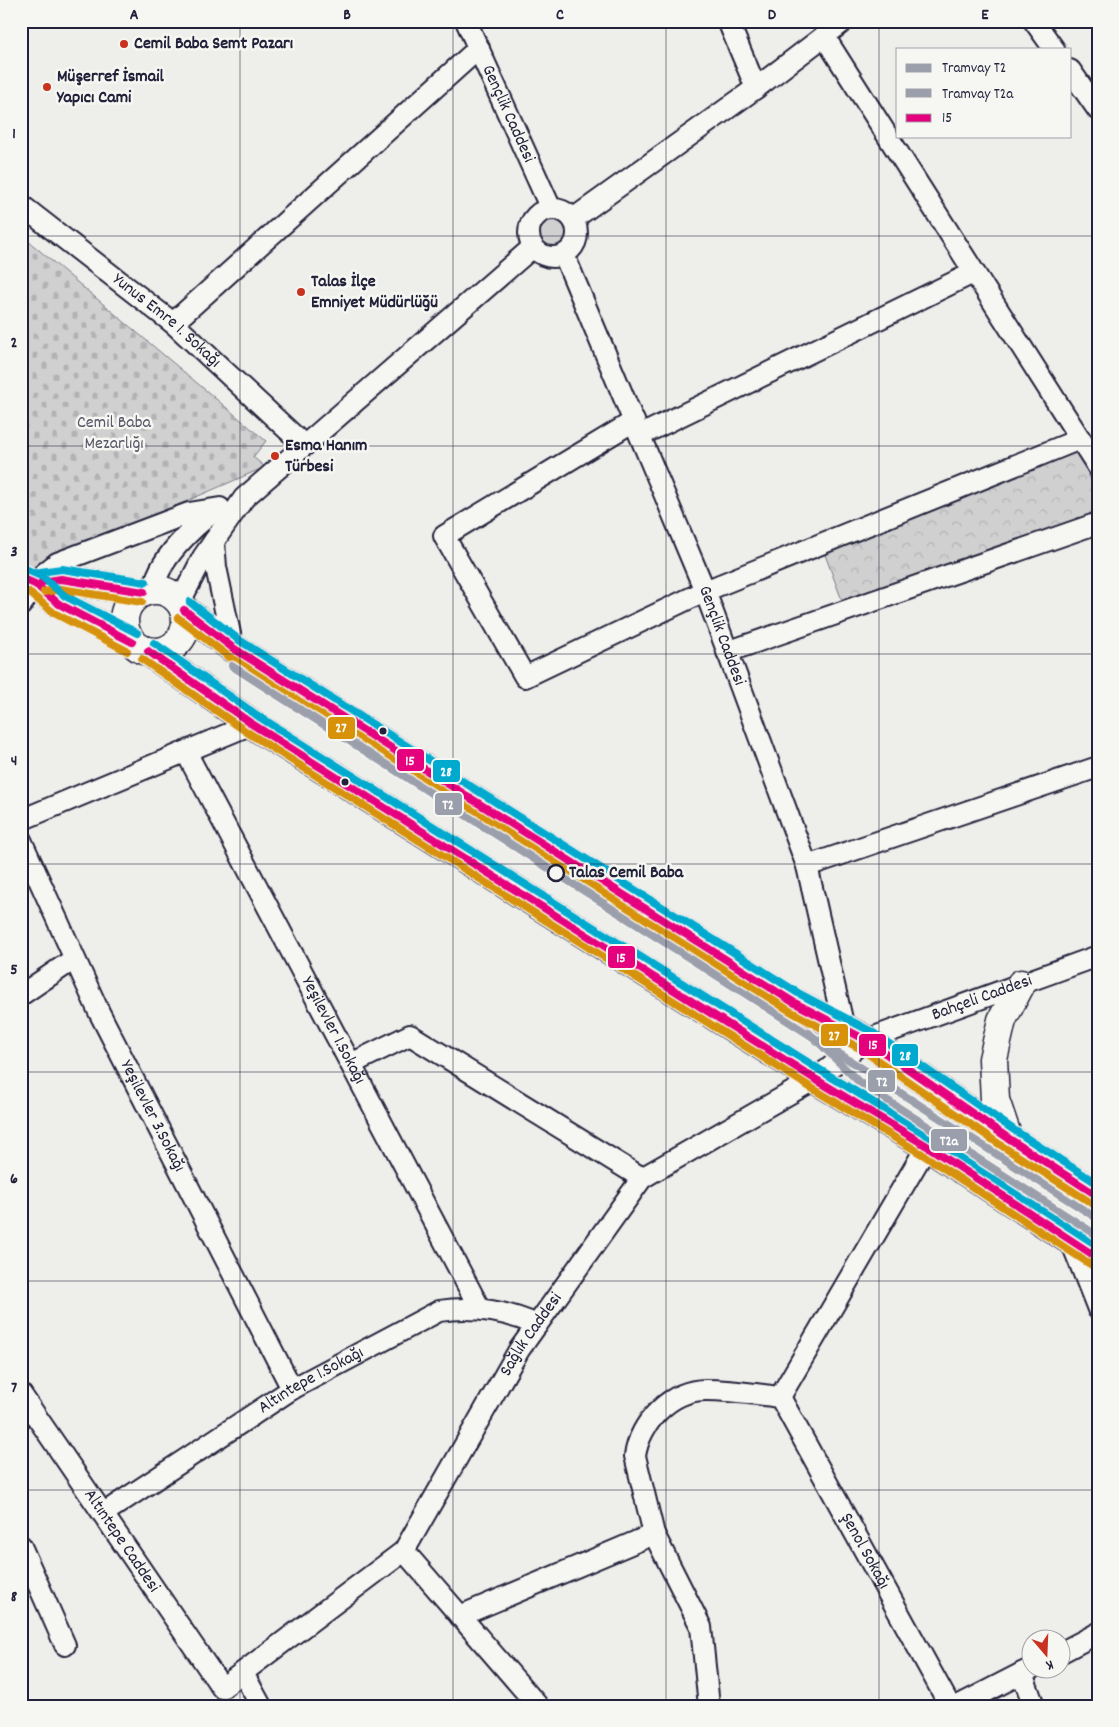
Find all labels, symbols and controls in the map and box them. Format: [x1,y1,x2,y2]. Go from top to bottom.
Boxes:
text: A [130,4,139,27]
text: B [343,4,351,27]
text: C [556,4,564,27]
text: D [768,4,777,27]
text: E [981,4,989,27]
place label: Cemil Baba Semt Pazarı [134,32,293,57]
marker: Cemil Baba Semt Pazarı [118,38,130,50]
legend [896,48,1072,138]
text: Tramvay T2 [942,58,1006,80]
street label: Gençlik Caddesi [475,61,541,167]
place label: Müşerref İsmail Yapıcı Cami [56,65,164,111]
marker: Müşerref İsmail Yapıcı Cami [41,81,53,93]
text: Tramvay T2a [942,84,1014,106]
text: 15 [942,108,952,130]
text: 1 [12,123,16,146]
street label: Yunus Emre 1. Sokağı [107,268,226,374]
place label: Talas İlçe Emniyet Müdürlüğü [311,270,438,316]
marker: Talas İlçe Emniyet Müdürlüğü [295,286,307,298]
text: 2 [11,332,18,355]
park label: Cemil Baba Mezarlığı [77,411,152,457]
place label: Esma Hanım Türbesi [285,434,367,480]
marker: Esma Hanım Türbesi [269,450,281,462]
text: 3 [10,541,18,564]
street label: Gençlik Caddesi [692,582,751,689]
line badge: 27 [327,716,356,740]
text: 27 [335,719,347,739]
unlabelled marker [378,726,388,736]
line badge: 15 [396,748,425,772]
text: 4 [11,750,17,773]
text: 15 [405,752,415,772]
line badge: 28 [432,759,461,783]
text: 28 [440,763,452,783]
unlabelled marker [340,777,350,787]
line badge: T2 [434,792,463,816]
text: T2 [442,796,454,816]
place label: Talas Cemil Baba [569,861,684,886]
marker: Talas Cemil Baba [547,864,565,882]
line badge: 15 [607,945,636,969]
text: 15 [616,949,626,969]
text: 5 [10,959,18,982]
street label: Bahçeli Caddesi [928,968,1036,1028]
street label: Yeşilevler 1.Sokağı [294,972,372,1089]
line badge: 27 [820,1023,849,1047]
text: 27 [828,1027,840,1047]
line badge: 15 [858,1033,887,1057]
text: 15 [868,1036,878,1056]
line badge: 28 [891,1043,919,1067]
text: 28 [899,1047,911,1067]
street label: Yeşilevler 3.Sokağı [113,1056,191,1176]
line badge: T2 [867,1069,896,1093]
text: T2 [876,1073,888,1093]
line badge: T2a [930,1128,968,1152]
text: T2a [940,1132,960,1152]
text: 6 [10,1168,18,1191]
street label: Sağlık Caddesi [494,1288,569,1381]
street label: Altıntepe 1.Sokağı [254,1341,368,1420]
text: 7 [11,1377,17,1400]
street label: Altıntepe Caddesi [77,1484,166,1598]
street label: Şenol Sokağı [834,1509,896,1594]
text: 8 [11,1586,18,1609]
north arrow [1022,1630,1072,1680]
text: K [1043,1654,1056,1675]

